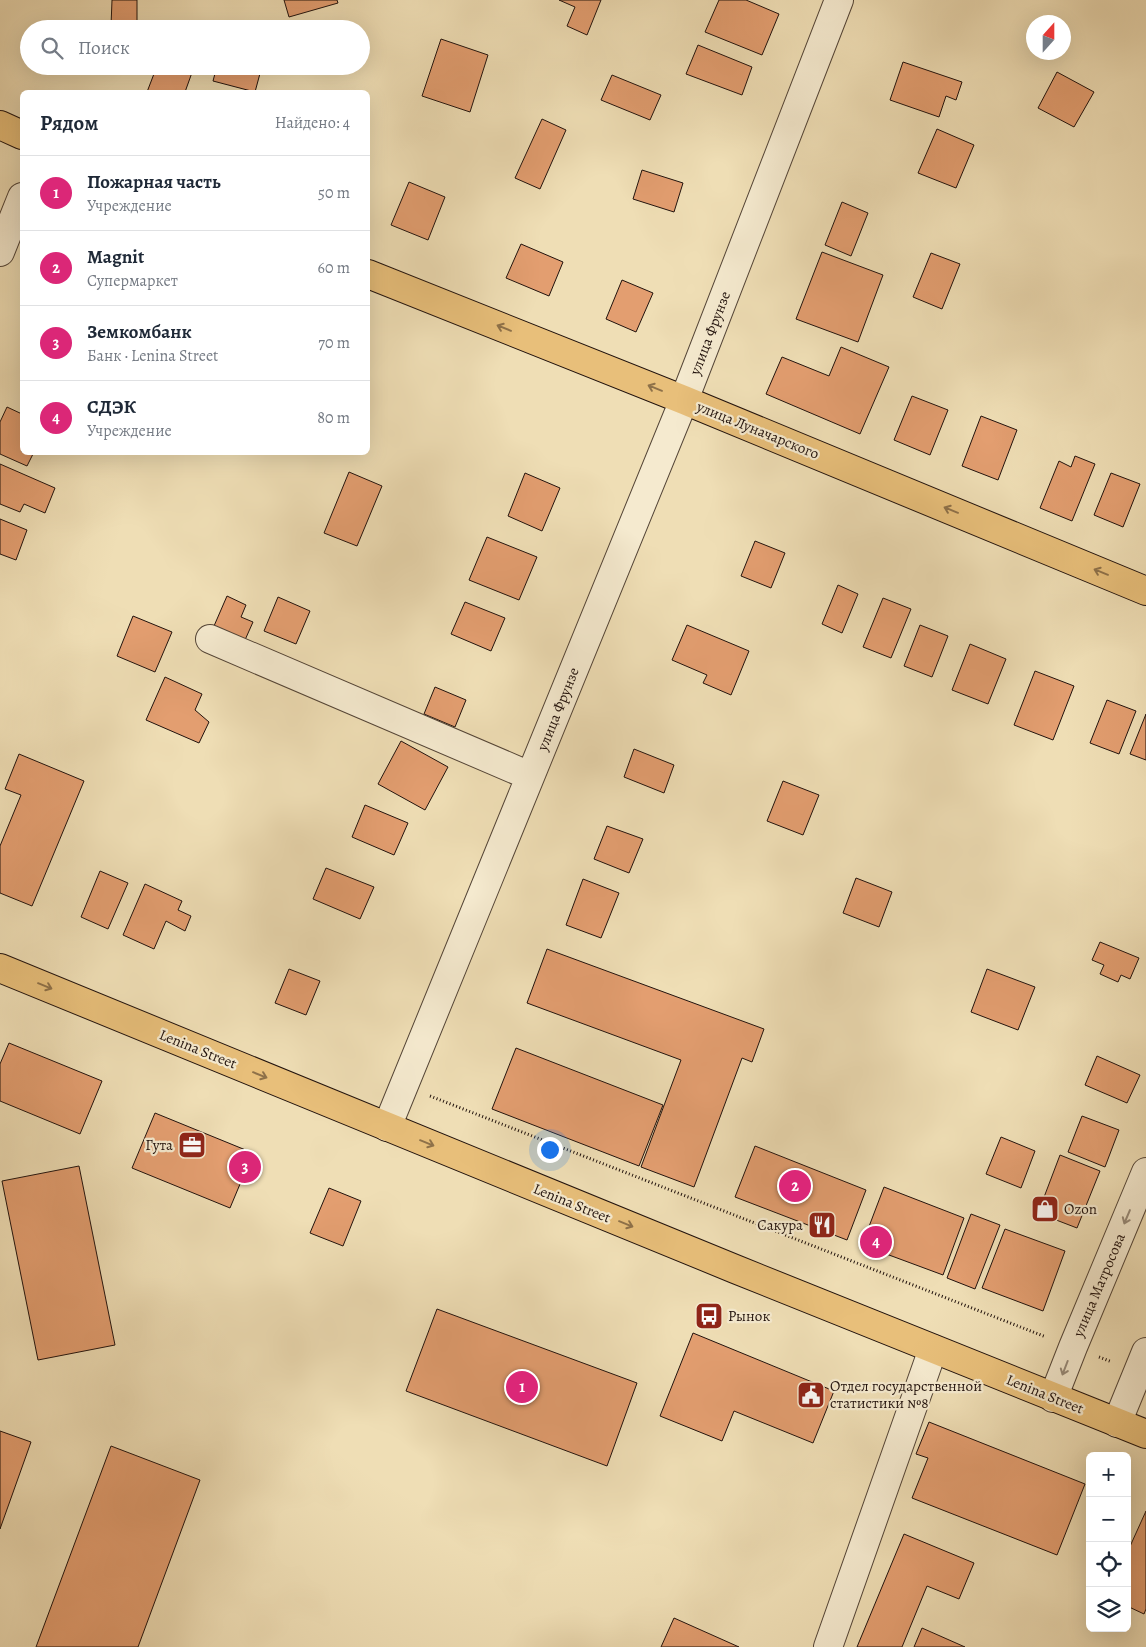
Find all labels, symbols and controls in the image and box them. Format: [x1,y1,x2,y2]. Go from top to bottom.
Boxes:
north arrow [1026,15,1071,60]
search box [20,20,370,75]
icon: search [38,34,66,62]
text: Поиск [78,35,130,61]
text: Рядом [40,109,98,137]
text: Найдено: 4 [275,112,350,134]
text: Пожарная часть [87,169,221,195]
text: 1 [53,182,59,204]
text: 50 m [318,182,350,204]
text: Учреждение [87,195,172,217]
text: Magnit [87,244,144,270]
text: 2 [52,257,60,279]
text: 60 m [318,257,350,279]
text: Супермаркет [87,270,178,292]
street label: улица Фрунзе [684,288,735,379]
text: Земкомбанк [87,319,192,345]
one-way arrow [497,323,512,332]
text: 3 [53,332,59,354]
text: 70 m [318,332,350,354]
text: Банк · Lenina Street [87,345,218,367]
one-way arrow [648,383,663,392]
text: СДЭК [87,394,136,420]
street label: улица Луначарского [693,396,822,464]
text: 4 [52,407,60,429]
text: 80 m [317,407,350,429]
text: Учреждение [87,420,172,442]
one-way arrow [944,505,959,515]
one-way arrow [1094,567,1109,577]
street label: улица Фрунзе [532,664,584,755]
one-way arrow [37,982,52,992]
street label: Lenina Street [156,1024,240,1074]
one-way arrow [252,1070,267,1080]
office icon: Гута [177,1130,207,1160]
place label: Гута [145,1135,173,1155]
your location [537,1137,563,1163]
one-way arrow [419,1139,434,1148]
pin: 3 [229,1148,261,1186]
pin: 2 [779,1167,811,1205]
street label: Lenina Street [530,1178,614,1228]
shop icon: Ozon [1030,1194,1060,1224]
place label: Ozon [1064,1199,1097,1219]
restaurant icon: Сакура [807,1210,837,1240]
one-way arrow [1122,1210,1131,1225]
place label: Сакура [757,1215,803,1235]
one-way arrow [618,1220,633,1230]
pin: 4 [860,1223,892,1261]
street label: улица Матросова [1068,1230,1130,1341]
bus stop icon: Рынок [694,1301,724,1331]
place label: Рынок [728,1306,770,1326]
one-way arrow [1060,1359,1069,1375]
pin: 1 [506,1368,538,1406]
street label: Lenina Street [1003,1369,1087,1419]
place label: Отдел государственной статистики №8 [830,1376,982,1413]
public building icon: Отдел государственной статистики №8 [796,1380,826,1410]
map controls [1086,1452,1131,1632]
button: + [1086,1452,1131,1497]
button: − [1086,1497,1131,1542]
button: locate [1086,1542,1131,1587]
button: layers [1086,1587,1131,1632]

